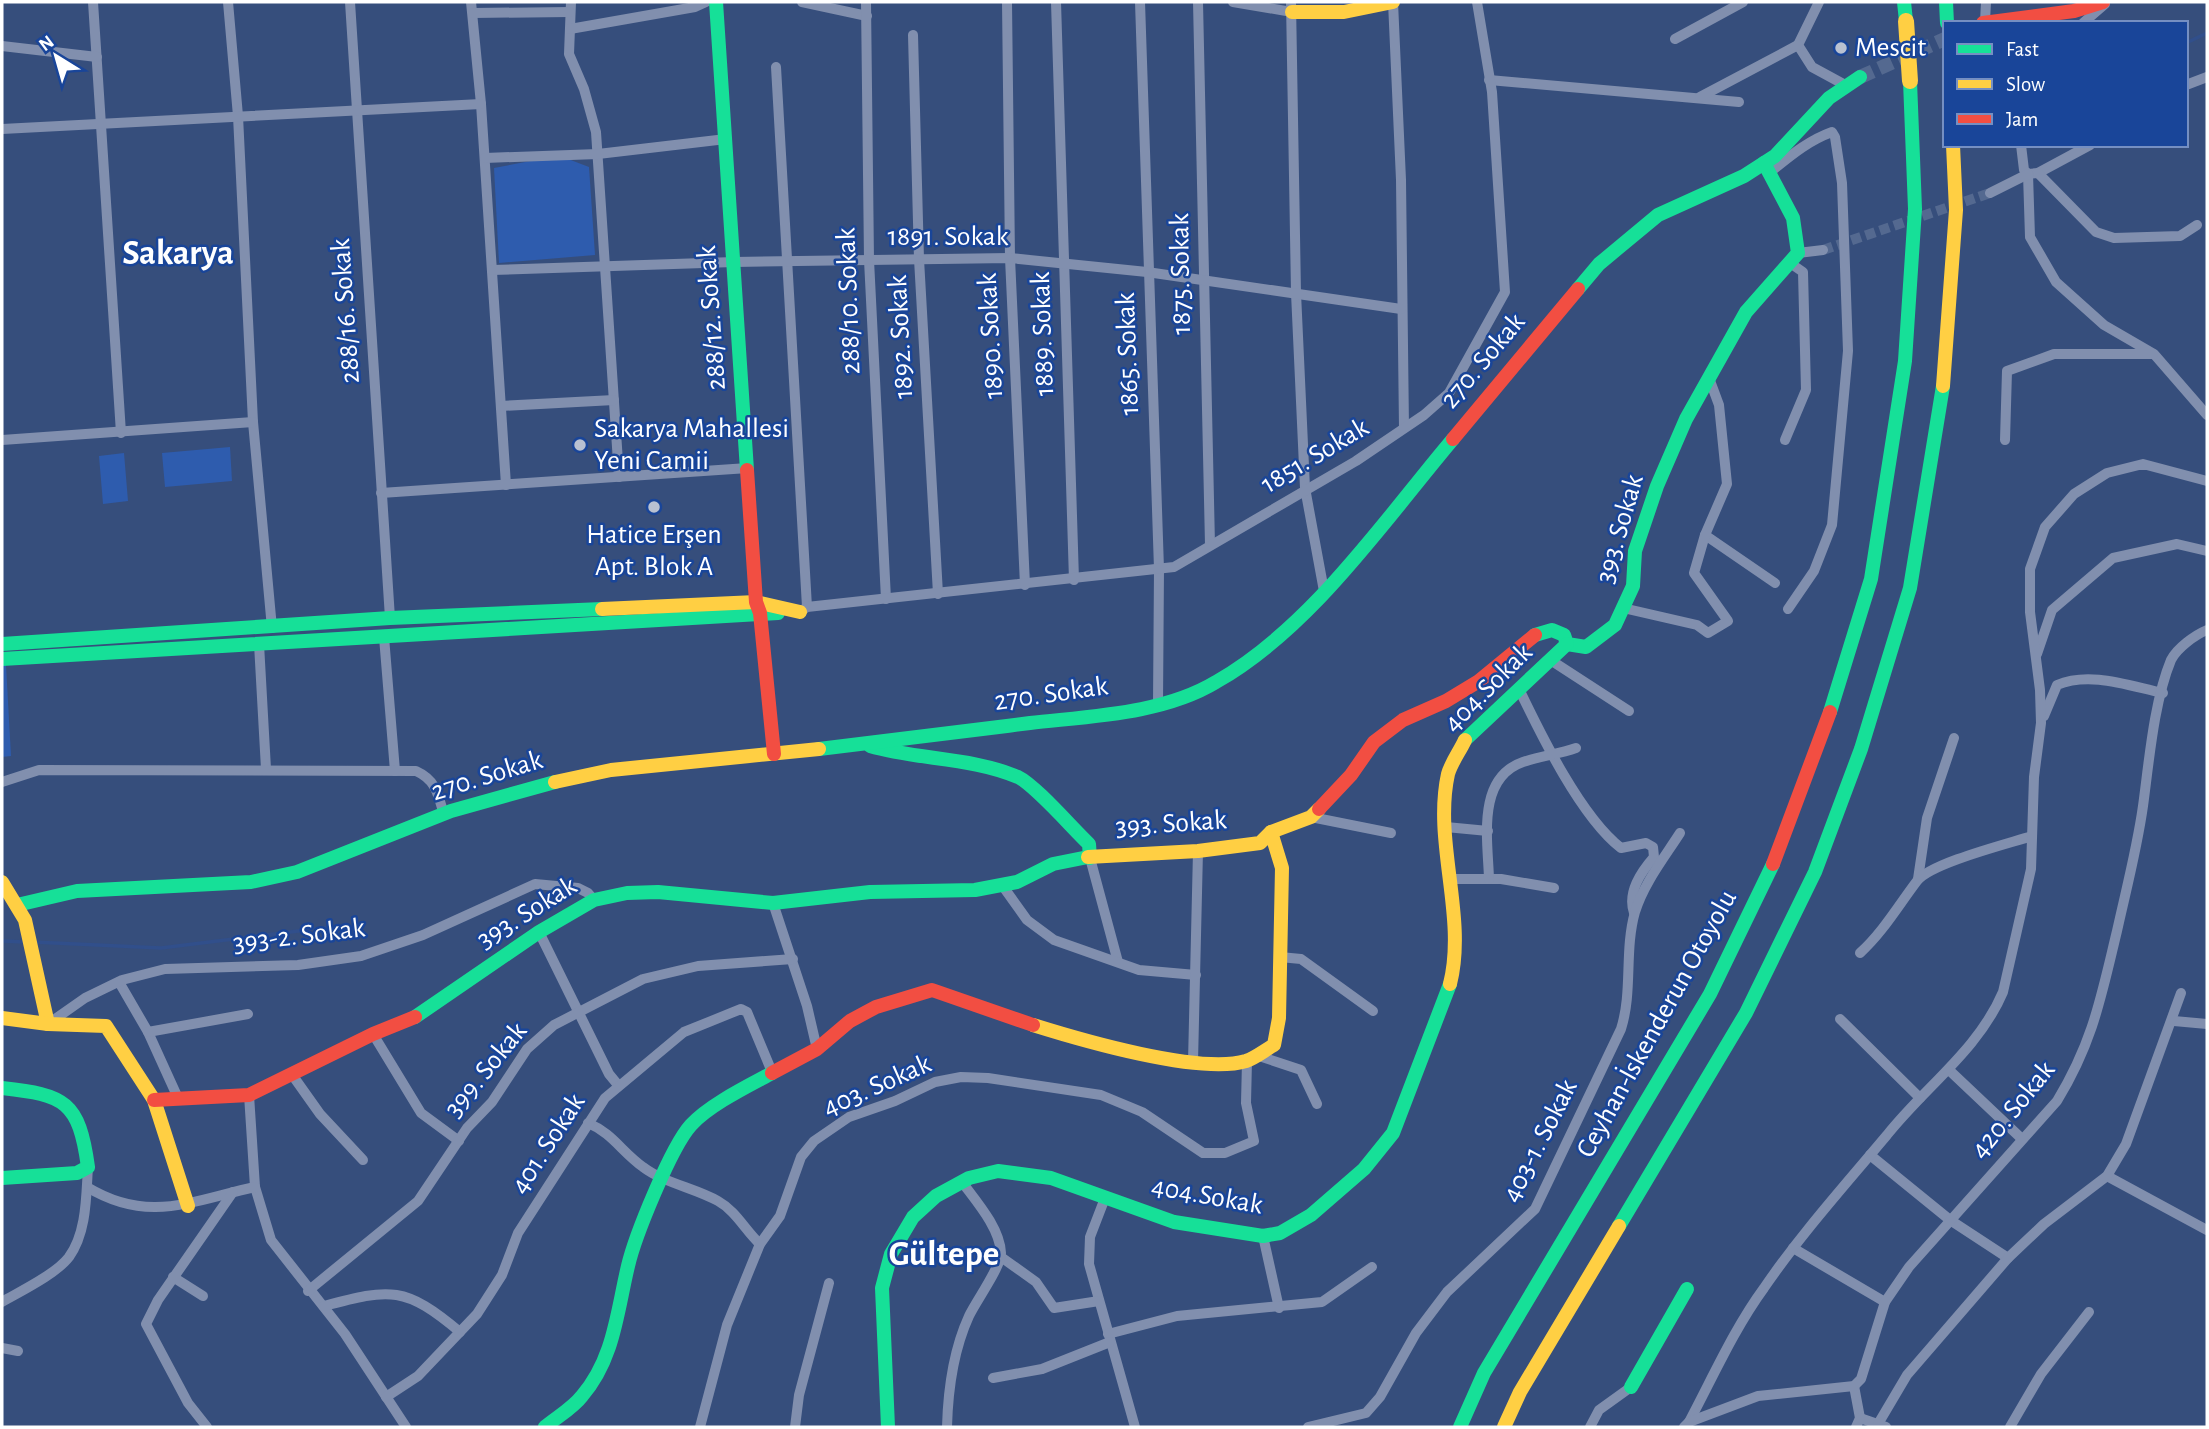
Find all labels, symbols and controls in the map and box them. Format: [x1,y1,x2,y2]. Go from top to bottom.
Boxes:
north arrow [21,21,91,91]
legend [1943,21,2188,147]
text: N [36,32,58,55]
place label: Mescit [1855,34,1926,62]
text: Fast [2006,39,2039,60]
marker: Mescit [1833,40,1849,56]
text: Slow [2006,74,2045,95]
text: Jam [2006,109,2038,130]
street label: 1875. Sokak [1166,213,1196,335]
street label: 1891. Sokak [887,223,1009,251]
street label: 288/10. Sokak [832,227,866,375]
district label: Sakarya [122,236,234,271]
street label: 288/16. Sokak [327,237,365,385]
street label: 288/12. Sokak [693,244,731,391]
street label: 1889. Sokak [1027,271,1059,397]
street label: 1890. Sokak [974,272,1008,400]
street label: 1892. Sokak [884,274,918,400]
street label: 1865. Sokak [1112,292,1144,416]
street label: 270. Sokak [1435,308,1531,414]
street label: 1851. Sokak [1257,413,1374,499]
place label: Sakarya Mahallesi Yeni Camii [594,415,789,475]
marker: Sakarya Mahallesi Yeni Camii [572,437,588,453]
street label: 393. Sokak [1591,471,1649,586]
marker: Hatice Erşen Apt. Blok A [646,499,662,515]
place label: Hatice Erşen Apt. Blok A [586,521,722,581]
street label: 404.Sokak [1438,638,1538,738]
street label: 270. Sokak [992,672,1110,716]
street label: 270. Sokak [428,746,546,806]
street label: 393. Sokak [1114,806,1228,842]
street label: 393. Sokak [472,871,582,954]
street label: Ceyhan-İskenderun Otoyolu [1570,885,1742,1162]
street label: 393-2. Sokak [231,914,367,958]
street label: 399. Sokak [439,1017,533,1123]
street label: 403. Sokak [819,1050,935,1122]
street label: 420. Sokak [1966,1056,2061,1164]
street label: 403-1. Sokak [1497,1075,1583,1207]
street label: 401. Sokak [505,1089,591,1199]
street label: 404.Sokak [1149,1172,1265,1220]
district label: Gültepe [889,1237,999,1272]

